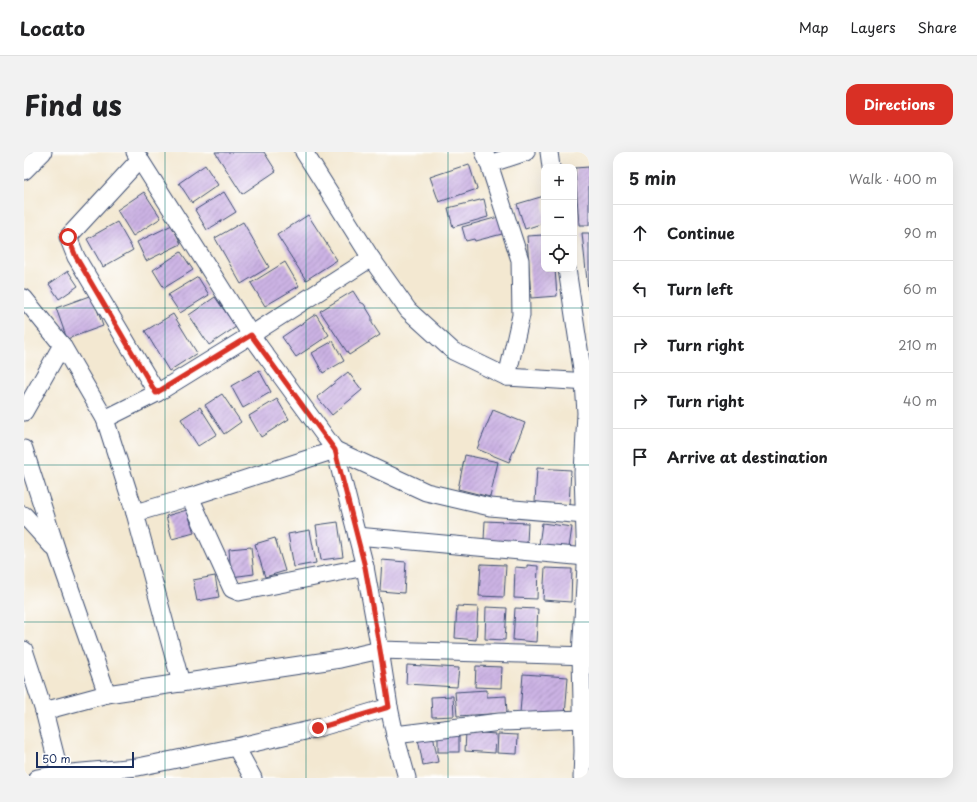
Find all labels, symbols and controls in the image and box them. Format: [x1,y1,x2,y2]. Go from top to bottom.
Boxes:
text: Locato [20,14,85,42]
text: Map [799,17,829,38]
text: Layers [851,17,896,38]
text: Share [918,17,957,38]
text: Find us [24,83,122,126]
button: Directions [846,84,953,125]
map controls [541,164,577,272]
button: + [541,164,577,200]
text: 5 min [629,165,676,191]
text: Walk · 400 m [849,169,937,188]
button: − [541,200,577,236]
text: Continue [667,221,735,244]
icon: ahead [629,222,651,244]
text: 90 m [904,223,937,242]
route start [59,228,77,246]
button: locate [541,236,577,272]
text: Turn left [667,277,733,300]
icon: left [629,278,651,300]
text: 60 m [903,279,937,298]
text: Turn right [667,333,744,356]
icon: right [629,334,651,356]
text: 210 m [898,335,937,354]
text: Turn right [667,389,744,412]
icon: right [629,390,651,412]
text: 40 m [903,391,937,410]
text: Arrive at destination [667,445,828,468]
icon: arrive [629,446,651,468]
route end [309,719,327,737]
scale bar [36,750,134,769]
text: 50 m [42,750,71,767]

